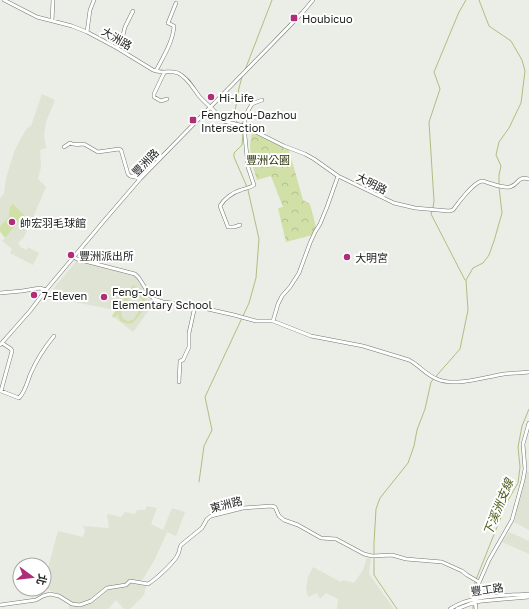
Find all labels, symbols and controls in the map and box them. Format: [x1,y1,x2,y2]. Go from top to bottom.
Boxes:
place label: Houbicuo [302,12,353,25]
marker: Houbicuo [289,13,299,23]
street label: 大洲路 [99,24,135,52]
place label: Hi-Life [219,91,254,104]
marker: Hi-Life [206,92,216,102]
place label: Fengzhou-Dazhou Intersection [201,108,297,134]
marker: Fengzhou-Dazhou Intersection [188,115,198,125]
street label: 豐洲路 [129,146,161,178]
park label: 豐洲公園 [246,153,290,166]
street label: 大明路 [354,170,390,196]
place label: 帥宏羽毛球館 [20,216,86,229]
marker: 帥宏羽毛球館 [7,217,17,227]
place label: 豐洲派出所 [79,249,134,262]
marker: 豐洲派出所 [66,250,76,260]
place label: 大明宮 [355,251,388,264]
marker: 大明宮 [342,252,352,262]
place label: Feng-Jou Elementary School [112,285,212,311]
place label: 7-Eleven [42,289,87,302]
marker: 7-Eleven [29,290,39,300]
marker: Feng-Jou Elementary School [99,292,109,302]
water label: 下溪洲支線 [480,475,517,538]
street label: 東洲路 [208,493,244,515]
north arrow [12,557,52,597]
text: 北 [34,573,50,587]
street label: 豐工路 [470,580,504,598]

